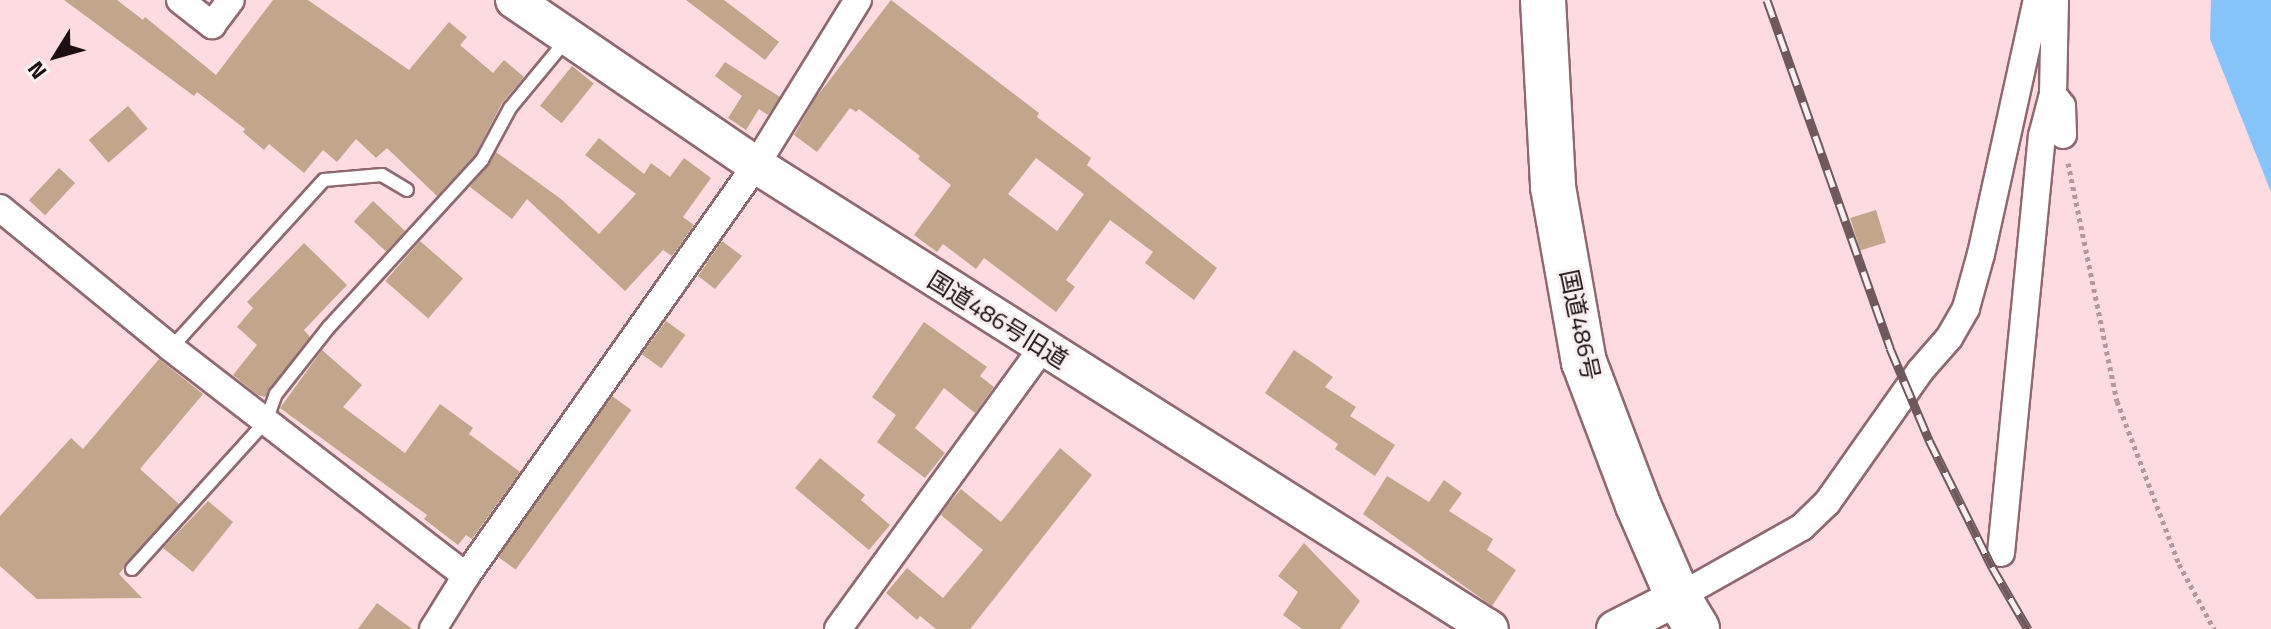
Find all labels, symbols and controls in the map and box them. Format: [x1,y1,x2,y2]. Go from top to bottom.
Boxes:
north arrow [16,16,96,96]
text: N [19,54,55,87]
street label: 国道486号旧道 [922,265,1074,375]
street label: 国道486号 [1554,267,1606,383]

